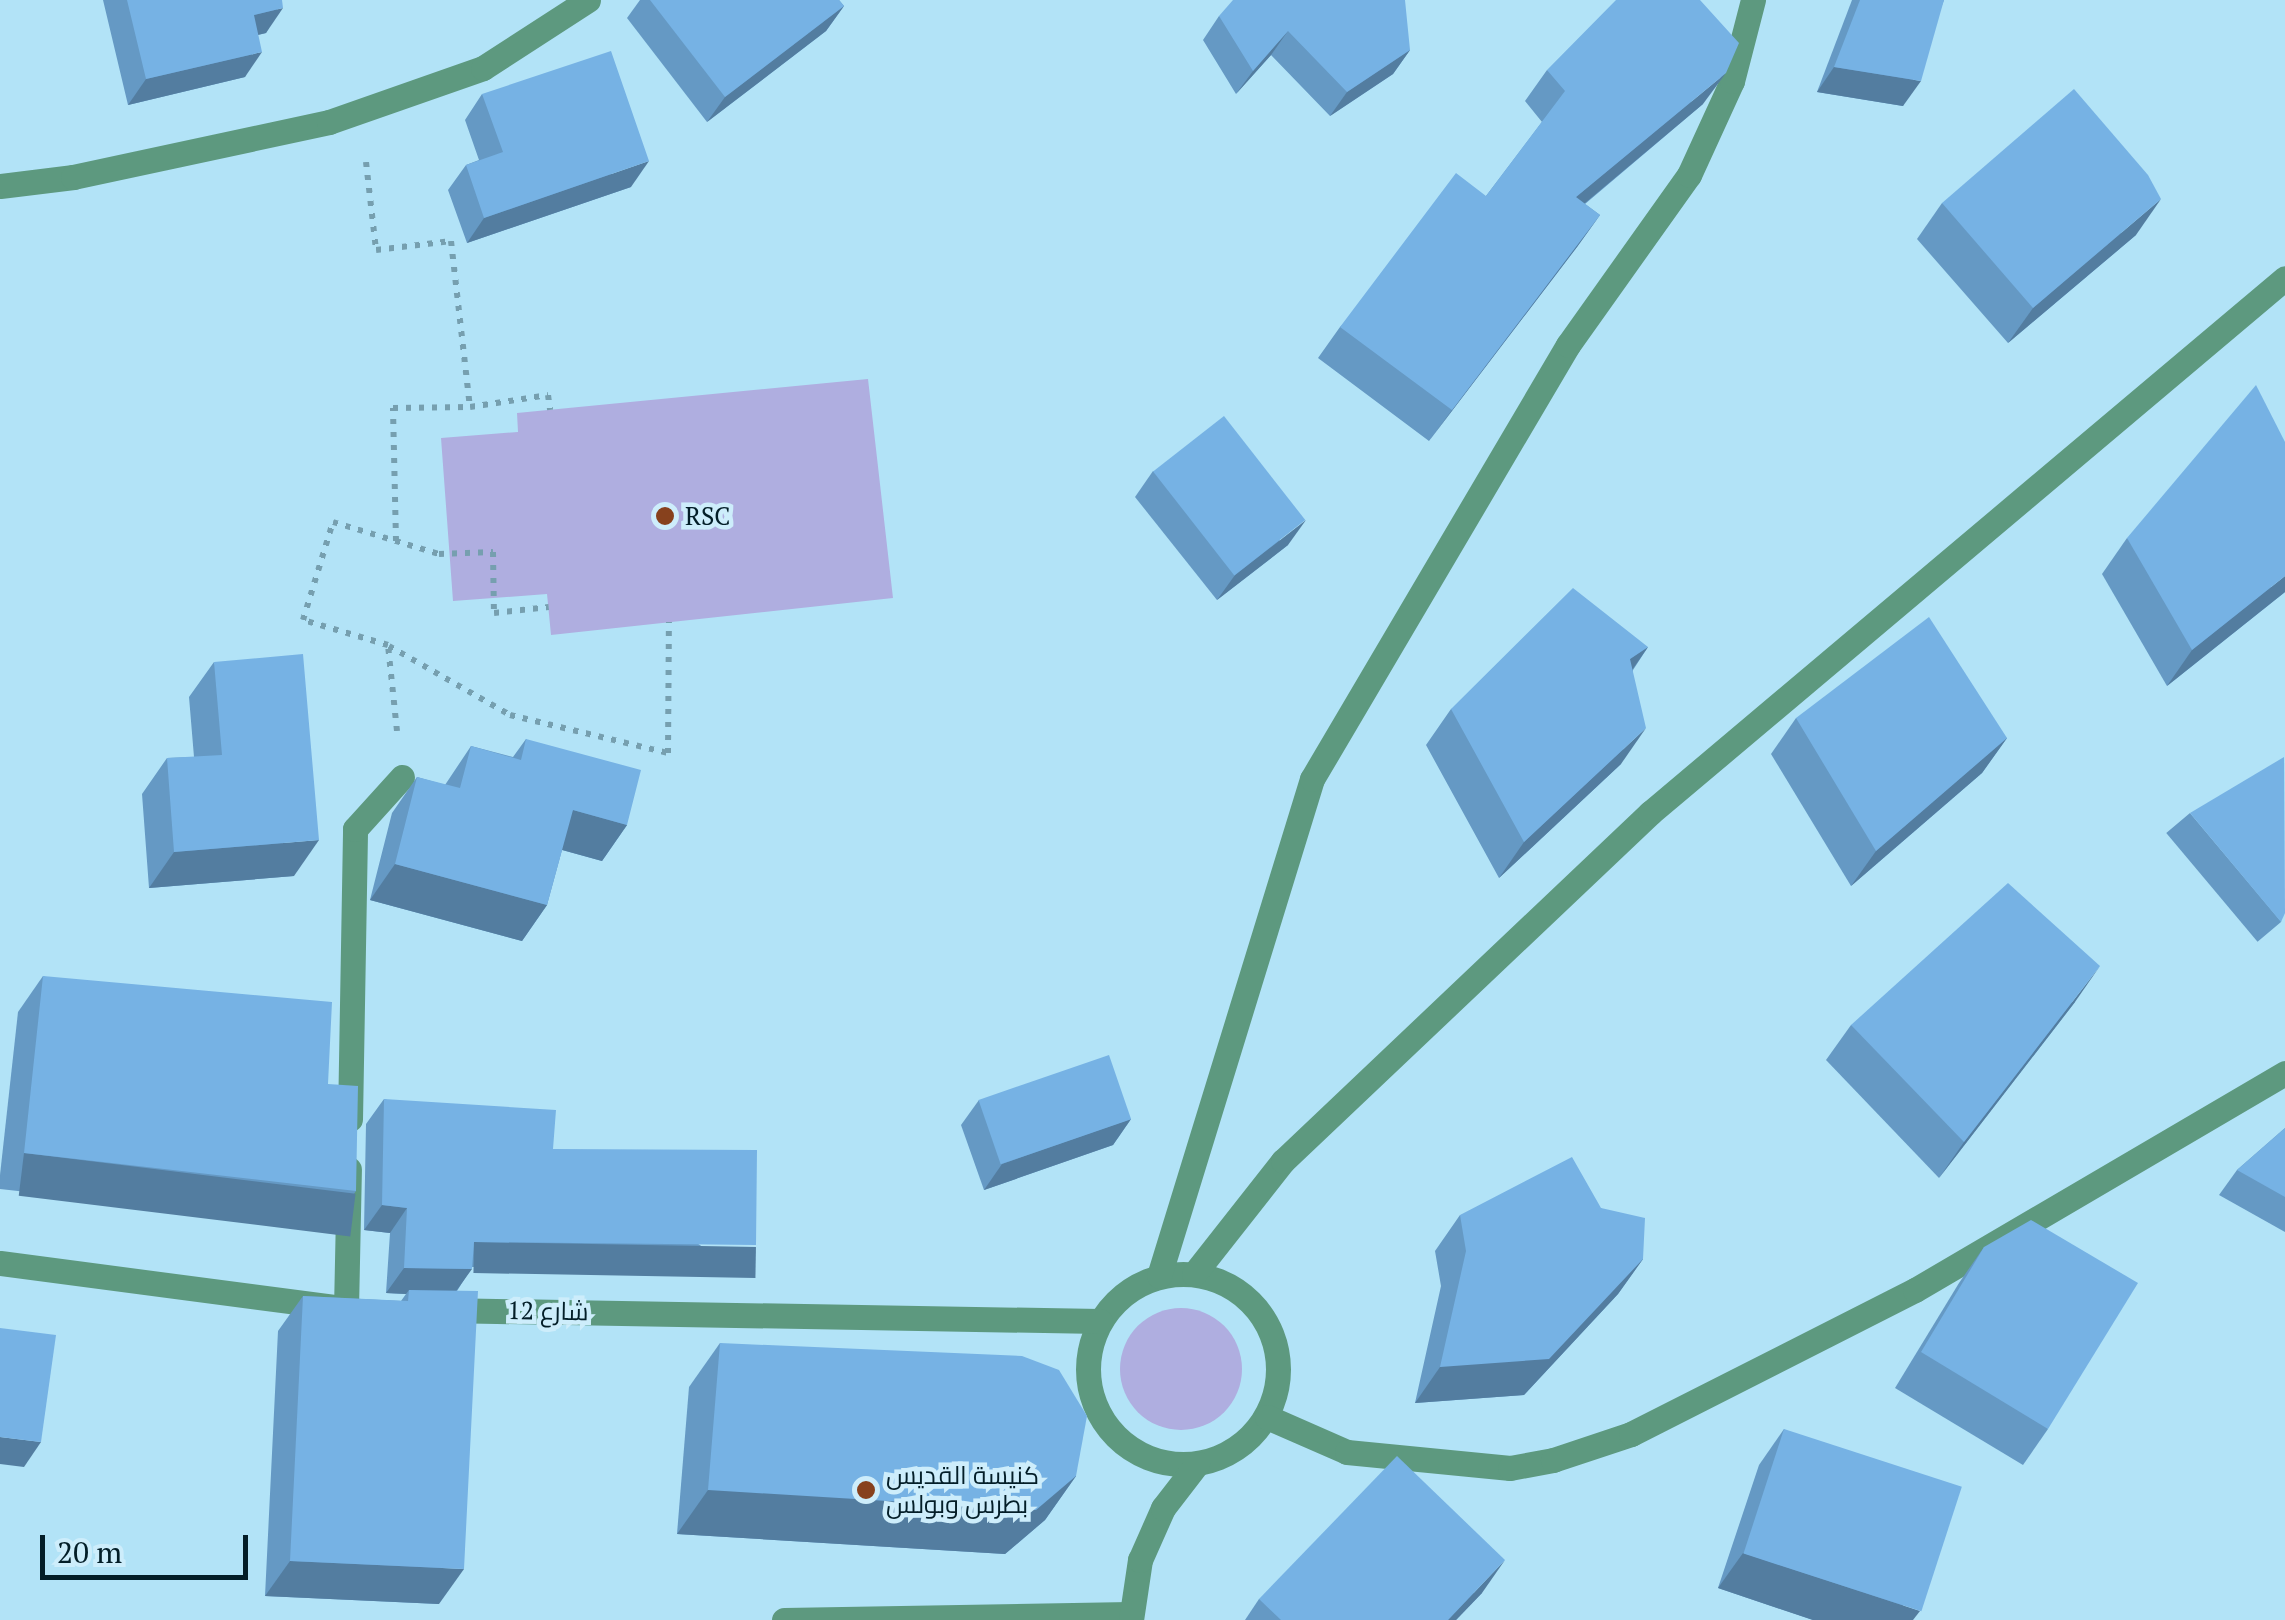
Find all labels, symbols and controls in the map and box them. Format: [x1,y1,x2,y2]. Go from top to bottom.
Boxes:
place label: RSC [685,501,730,531]
marker: RSC [654,505,676,527]
street label: شارع 12 [507,1295,589,1327]
place label: كنيسة القديس بطرس وبولس [886,1461,1039,1520]
marker: كنيسة القديس بطرس وبولس [855,1479,877,1501]
scale bar [45,1515,252,1577]
text: 20 m [57,1532,122,1572]

